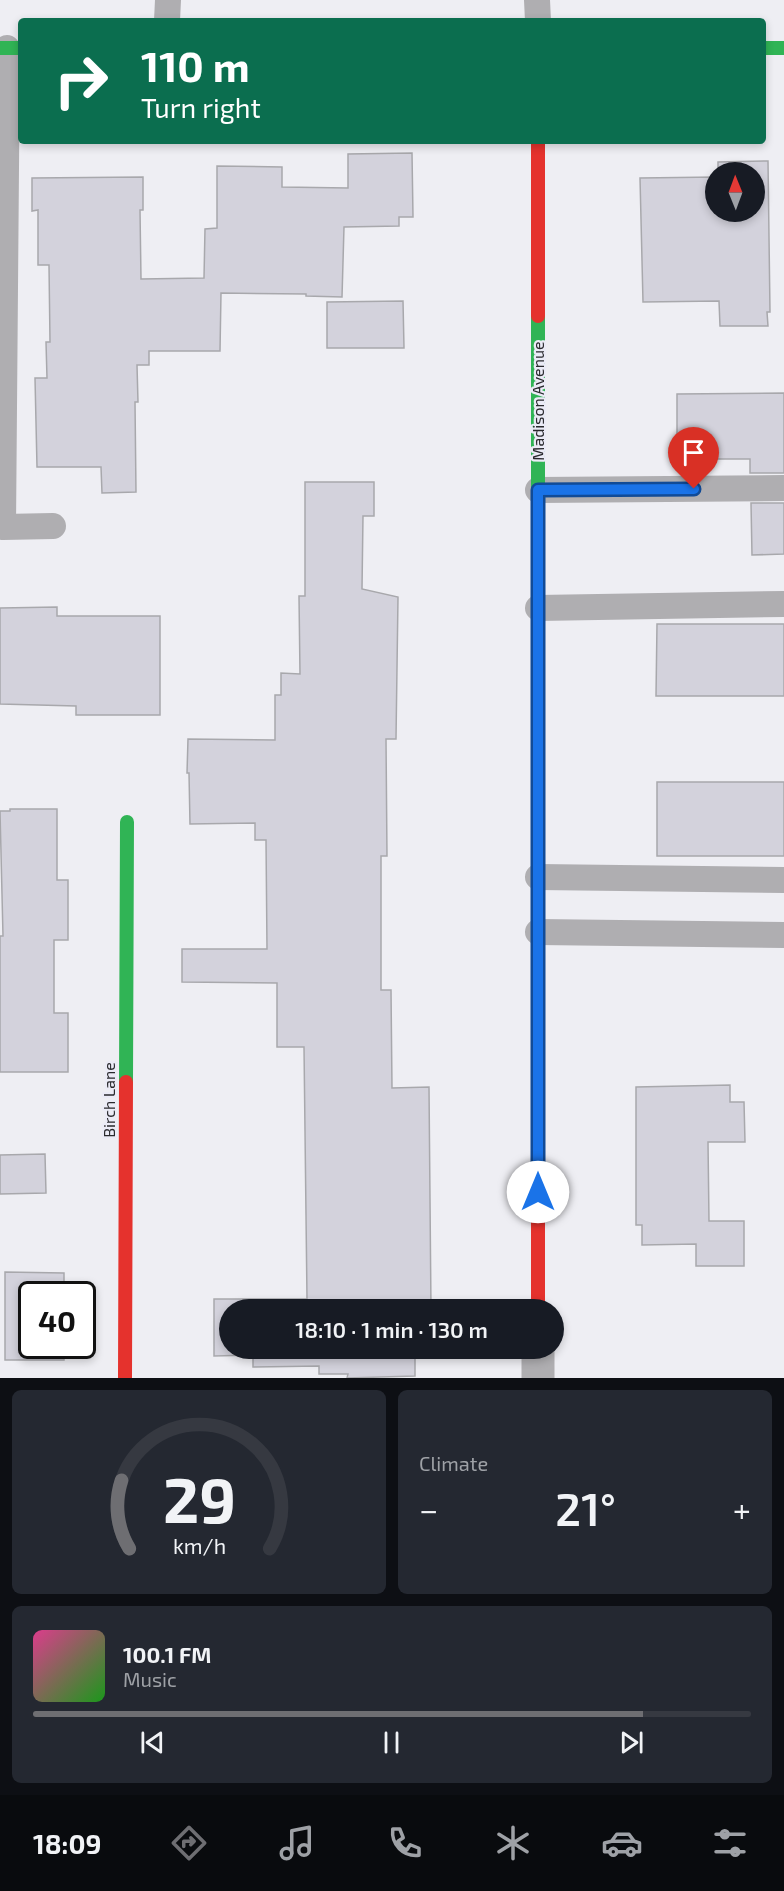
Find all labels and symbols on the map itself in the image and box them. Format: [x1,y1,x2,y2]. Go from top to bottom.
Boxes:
north arrow [705,162,765,222]
street label: Madison Avenue [528,341,547,461]
pin [668,427,719,489]
street label: Birch Lane [99,1062,118,1138]
position arrow [506,1160,570,1224]
speed limit sign: 40 [18,1281,96,1359]

